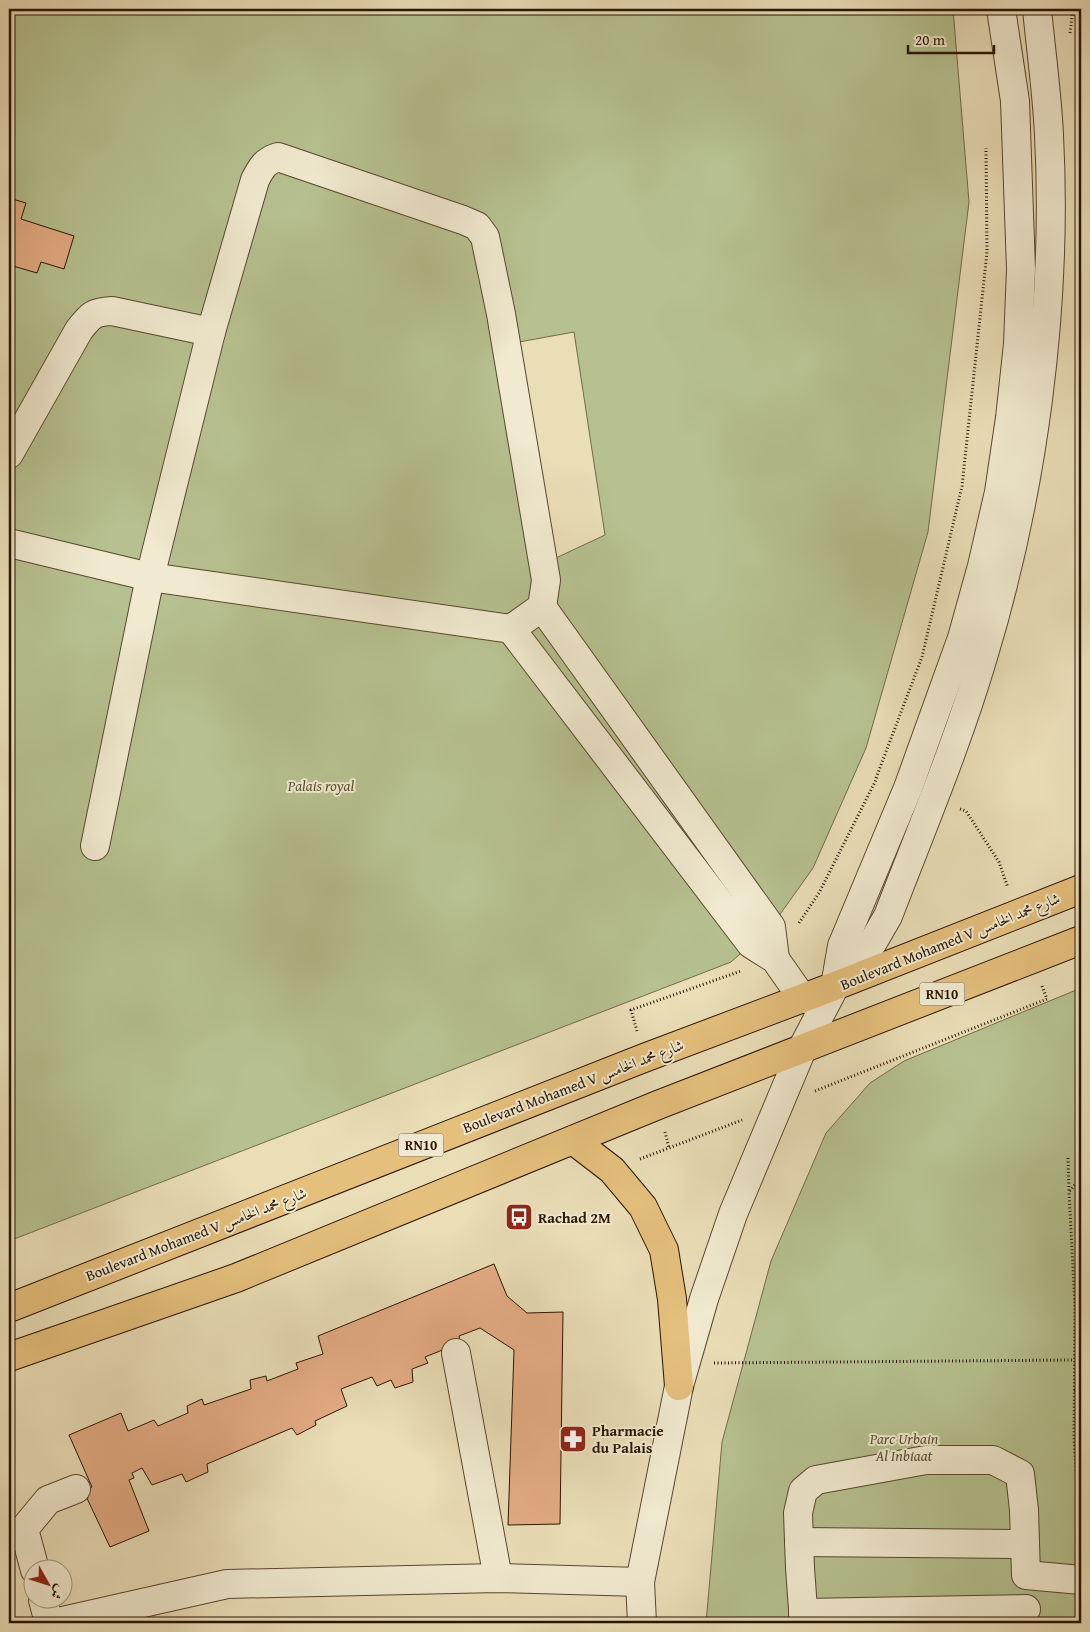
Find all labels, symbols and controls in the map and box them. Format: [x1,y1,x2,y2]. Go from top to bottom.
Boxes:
scale bar [908,22,994,54]
text: 20 m [915,29,946,50]
park label: Palais royal [287,775,354,796]
street label: Boulevard Mohamed V شارع محمد الخامس [837,887,1064,998]
road number: RN10 [920,982,964,1006]
street label: Boulevard Mohamed V شارع محمد الخامس [459,1034,688,1141]
road number: RN10 [398,1134,444,1156]
street label: Boulevard Mohamed V شارع محمد الخامس [82,1182,311,1289]
bus stop icon: Rachad 2M [504,1202,534,1232]
place label: Rachad 2M [538,1207,611,1228]
place label: Pharmacie du Palais [592,1420,664,1458]
pharmacy icon: Pharmacie du Palais [558,1424,588,1454]
park label: Parc Urbain Al Inbiaat [869,1428,939,1466]
north arrow [22,1560,72,1610]
text: ش [46,1580,70,1604]

